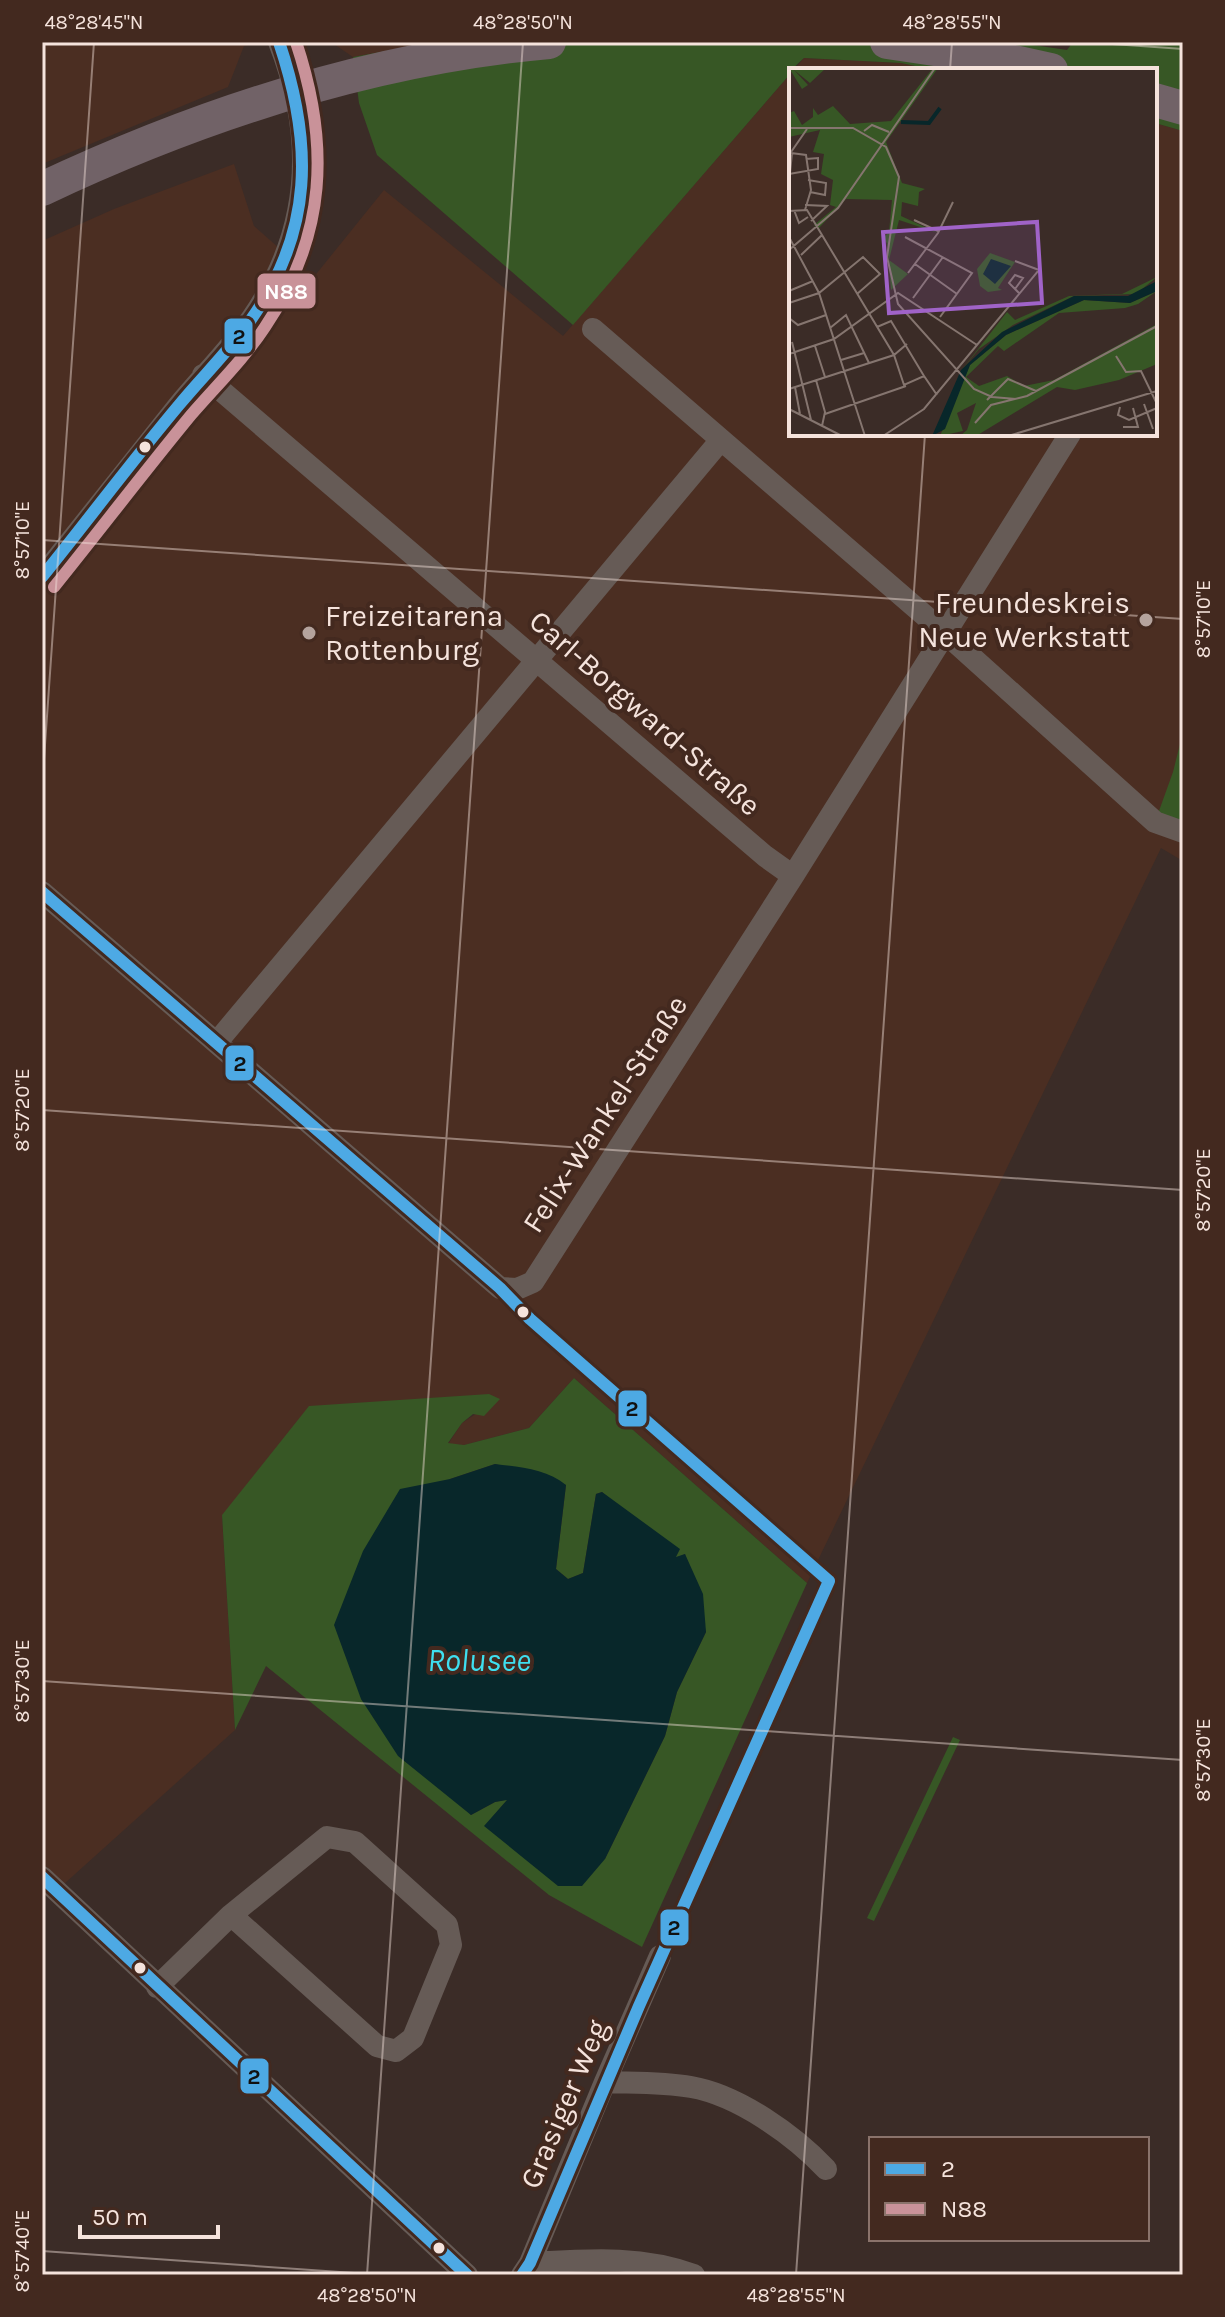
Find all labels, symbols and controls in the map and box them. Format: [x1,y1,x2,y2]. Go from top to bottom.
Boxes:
text: 48°28'45"N [44,11,144,34]
text: 48°28'50"N [473,11,573,34]
text: 48°28'55"N [902,11,1002,34]
inset map [789,68,1157,436]
line badge: N88 [256,272,317,310]
text: N88 [264,279,308,305]
line badge: 2 [223,317,254,355]
text: 2 [232,324,246,350]
unlabelled marker [137,439,153,455]
text: 8°57'10"E [11,501,34,579]
text: 8°57'10"E [1192,580,1215,658]
place label: Freundeskreis Neue Werkstatt [918,585,1130,655]
place label: Freizeitarena Rottenburg [325,598,503,668]
street label: Carl-Borgward-Straße [522,603,768,823]
marker: Freundeskreis Neue Werkstatt [1137,611,1155,629]
marker: Freizeitarena Rottenburg [300,624,318,642]
street label: Felix-Wankel-Straße [515,989,695,1239]
line badge: 2 [224,1044,255,1082]
text: 2 [233,1051,247,1077]
text: 8°57'20"E [11,1068,34,1152]
text: 8°57'20"E [1192,1148,1215,1232]
unlabelled marker [515,1304,531,1320]
line badge: 2 [617,1389,648,1428]
text: 2 [625,1396,639,1422]
text: 8°57'30"E [11,1639,34,1723]
water label: Rolusee [427,1642,531,1679]
text: 8°57'30"E [1192,1718,1215,1802]
line badge: 2 [659,1908,690,1947]
text: 2 [667,1915,681,1941]
unlabelled marker [132,1960,148,1976]
street label: Grasiger Weg [512,2014,616,2194]
line badge: 2 [239,2057,270,2095]
text: 2 [247,2064,261,2090]
legend [869,2137,1149,2241]
text: 2 [941,2155,955,2183]
scale bar [80,2189,218,2239]
text: N88 [941,2195,987,2223]
text: 50 m [92,2203,148,2231]
text: 8°57'40"E [11,2210,34,2292]
unlabelled marker [431,2240,447,2256]
text: 48°28'50"N [317,2284,417,2307]
text: 48°28'55"N [746,2284,846,2307]

